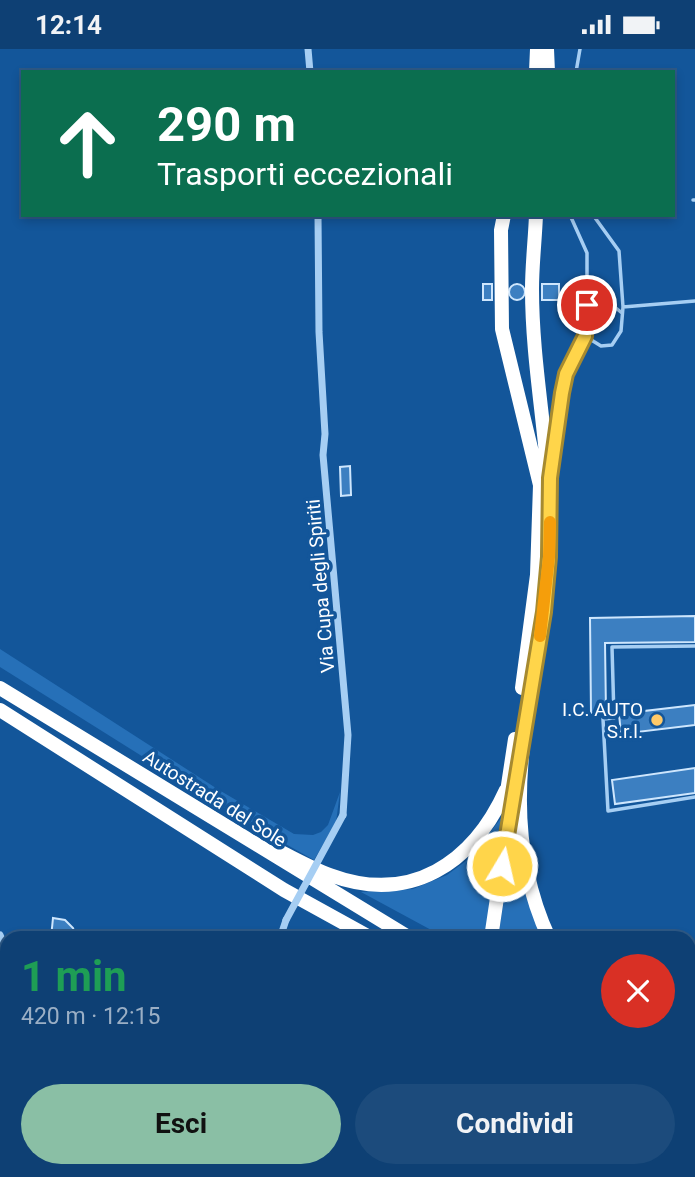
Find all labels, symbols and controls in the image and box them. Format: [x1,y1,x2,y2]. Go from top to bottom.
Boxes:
text: 12:14 [35,10,102,40]
text: 290 m [157,96,296,153]
icon: ahead [42,98,133,189]
text: Trasporti eccezionali [157,155,453,193]
pin [557,275,617,335]
icon: arrive [568,286,606,324]
street label: Via Cupa degli Spiriti [301,498,340,674]
place label: I.C. AUTO S.r.l. [562,698,643,743]
marker: I.C. AUTO S.r.l. [649,712,665,728]
street label: Autostrada del Sole [139,745,291,852]
position arrow [465,829,539,903]
text: 1 min [21,952,127,1001]
button: close [601,954,675,1028]
text: 420 m · 12:15 [21,1003,160,1030]
button: Esci [21,1084,341,1164]
button: Condividi [355,1084,675,1164]

